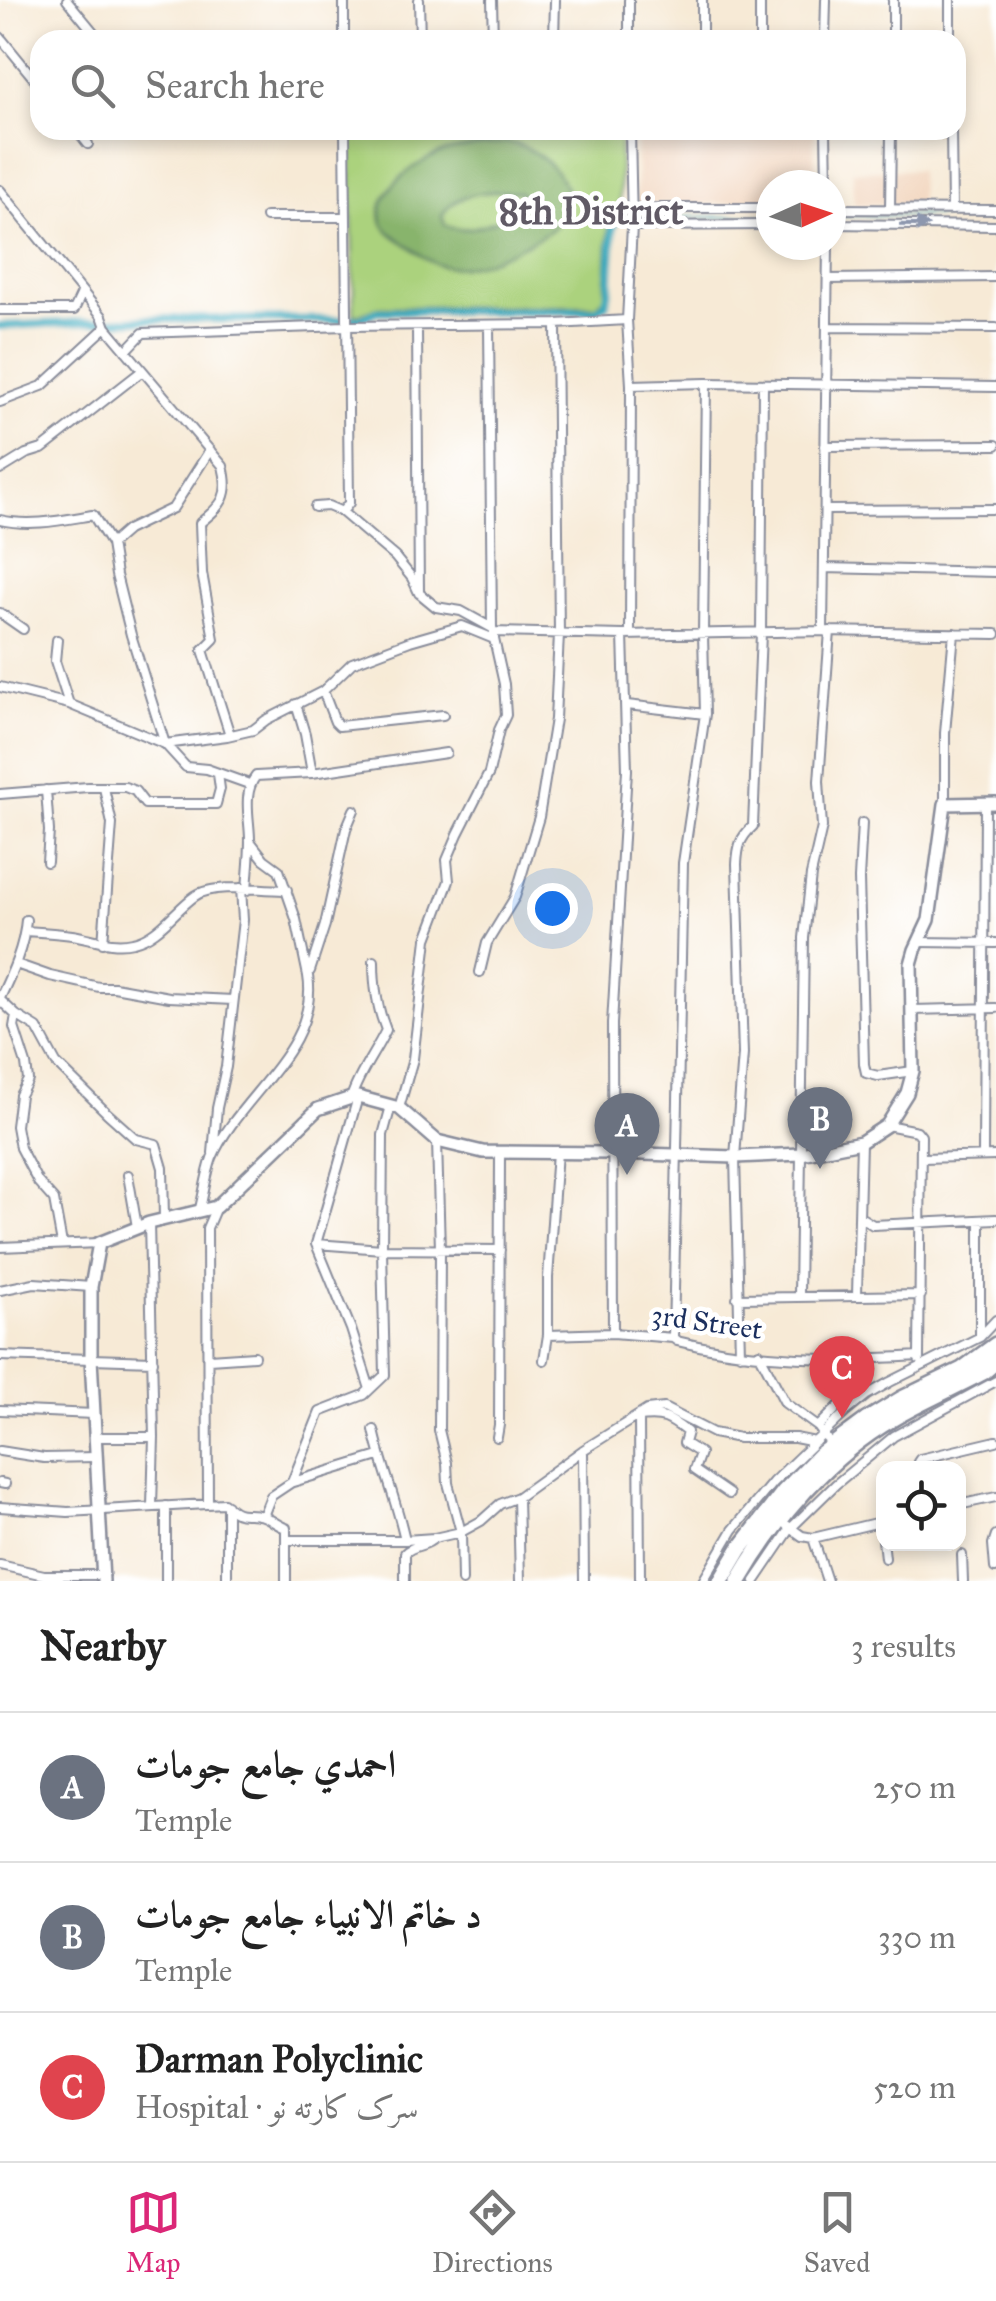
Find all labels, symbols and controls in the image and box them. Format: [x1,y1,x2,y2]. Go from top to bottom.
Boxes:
search box [30,30,966,140]
icon: search [65,58,120,113]
text: Search here [145,62,325,108]
north arrow [756,170,846,260]
district label: 8th District [499,188,684,234]
one-way arrow [898,217,930,233]
your location [527,883,578,934]
pin: B [788,1086,852,1169]
pin: A [594,1092,660,1175]
street label: 3rd Street [649,1297,765,1347]
pin: C [810,1336,874,1418]
map controls [876,1461,966,1551]
button: locate [876,1461,966,1551]
text: Nearby [40,1620,165,1672]
text: 3 results [851,1627,956,1666]
text: احمدي جامع جومات [135,1741,396,1787]
text: A [62,1768,83,1807]
text: 250 m [873,1768,956,1807]
text: Temple [135,1801,232,1840]
text: د خاتم الانبیاء جامع جومات [135,1891,482,1937]
text: B [62,1918,83,1957]
text: 330 m [878,1918,956,1957]
text: Temple [135,1951,232,1990]
text: Darman Polyclinic [135,2036,423,2082]
text: C [62,2068,83,2107]
text: 520 m [873,2068,956,2107]
text: Hospital · سرک کارته نو [135,2088,418,2127]
tab: Map [126,2185,181,2280]
tab: Directions [432,2185,553,2280]
tab: Saved [804,2185,870,2280]

